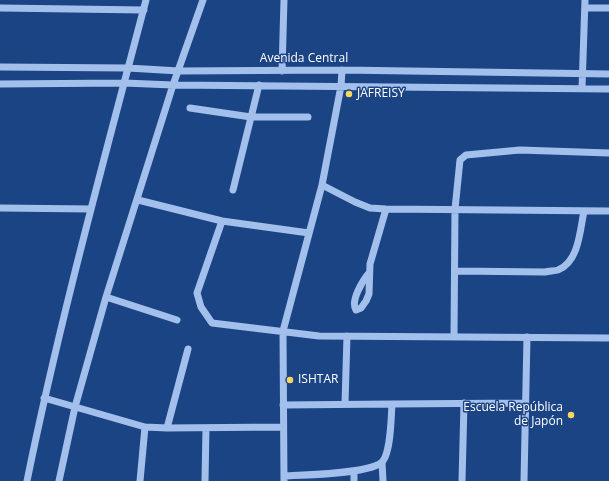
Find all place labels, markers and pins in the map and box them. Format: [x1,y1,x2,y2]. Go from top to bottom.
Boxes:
place label: JAFREISY [357,87,405,101]
marker: JAFREISY [344,89,354,99]
place label: ISHTAR [298,373,338,387]
marker: ISHTAR [285,375,295,385]
place label: Escuela República de Japón [463,401,563,429]
marker: Escuela República de Japón [566,410,576,420]

